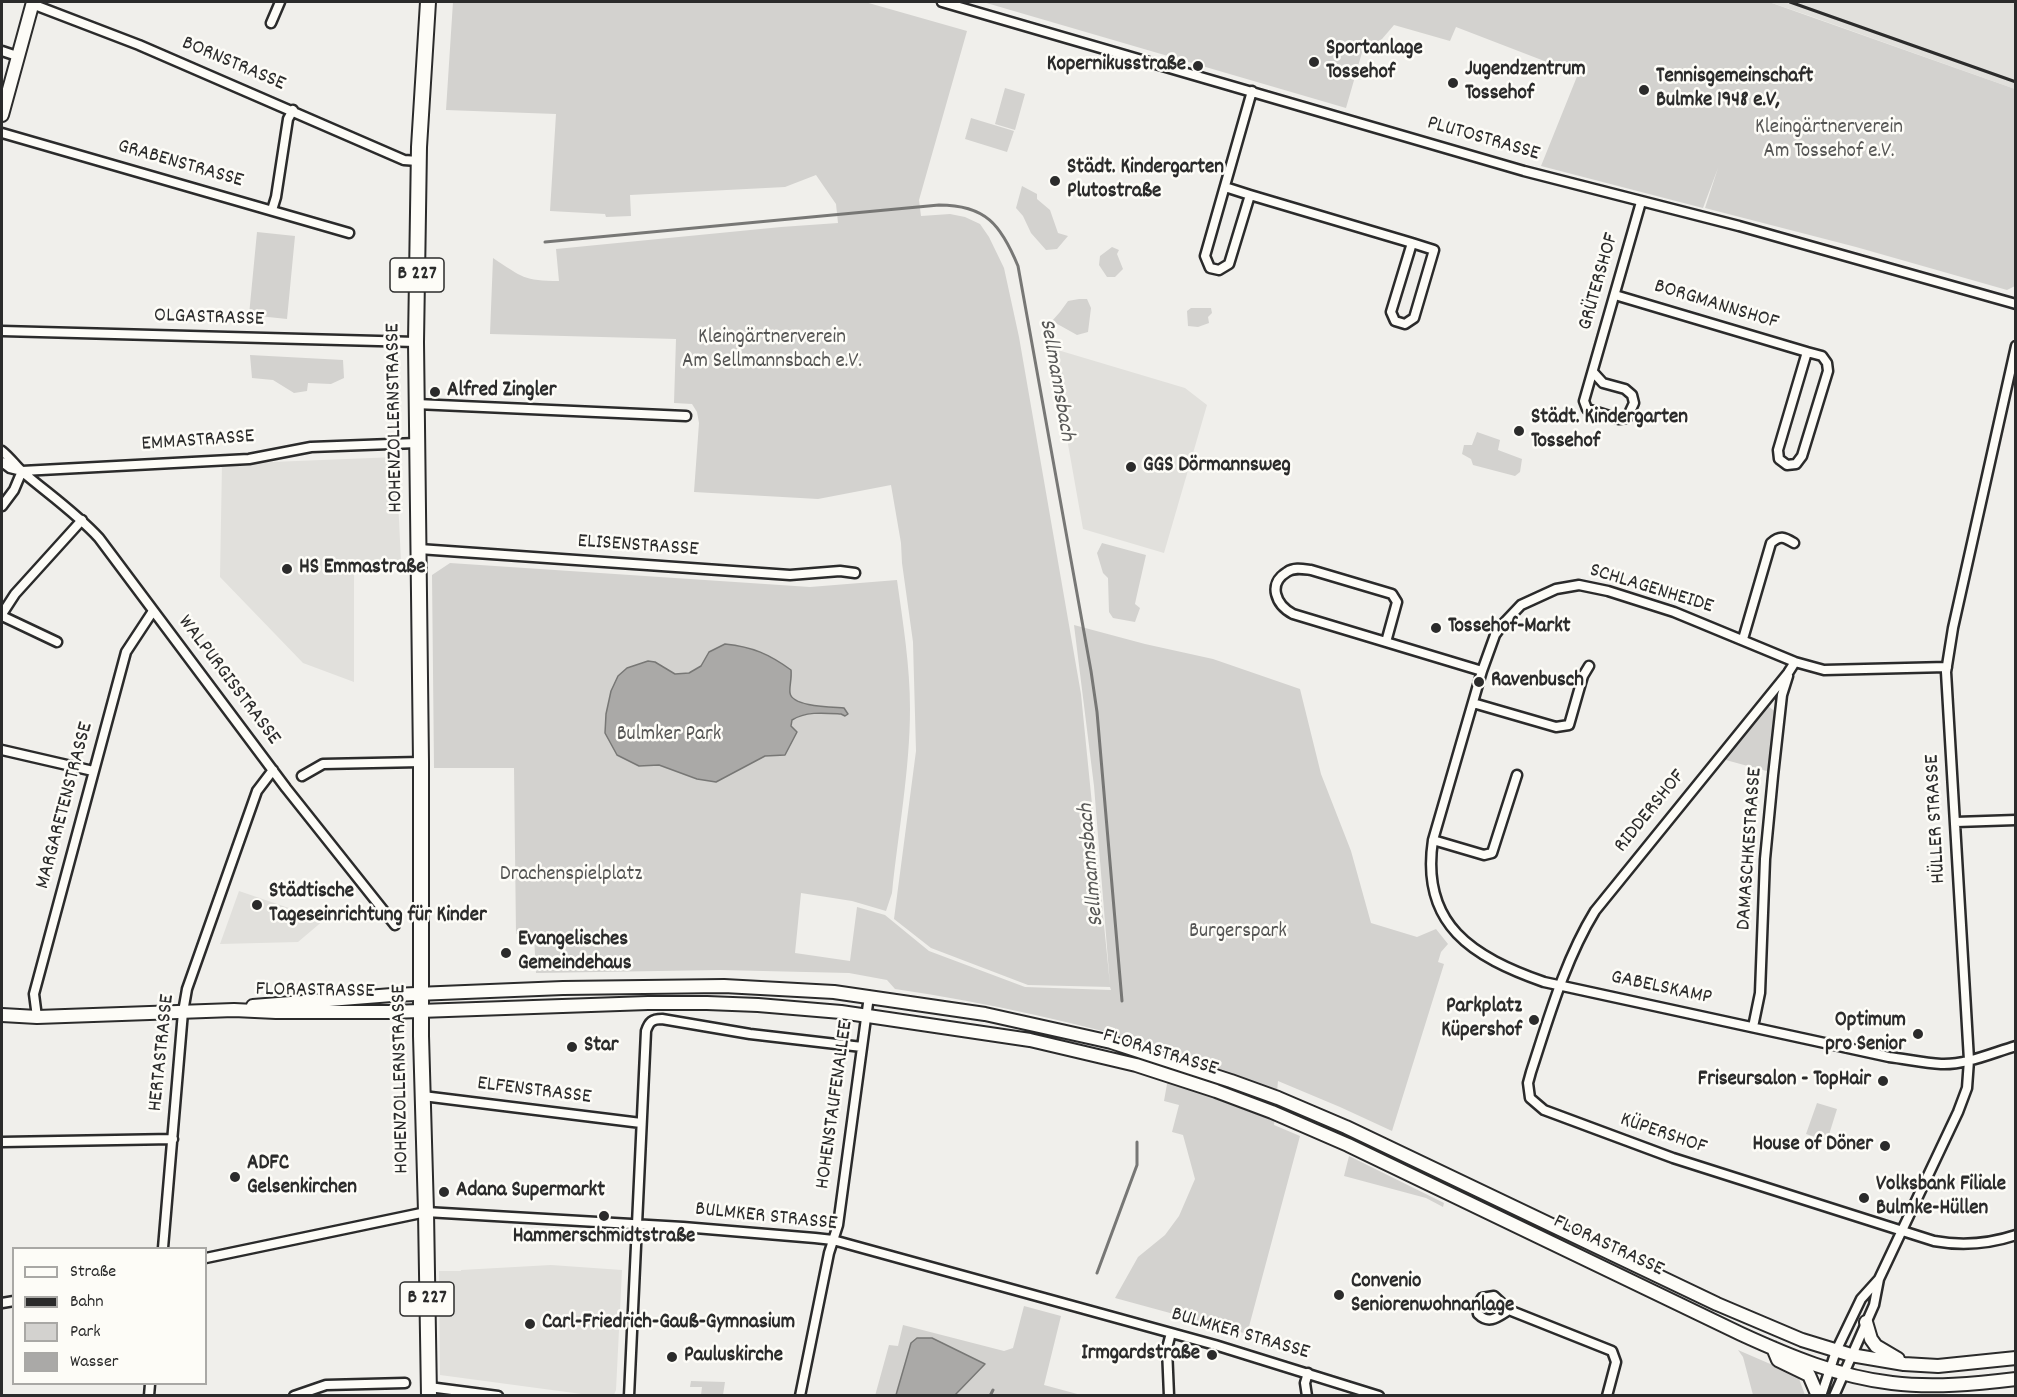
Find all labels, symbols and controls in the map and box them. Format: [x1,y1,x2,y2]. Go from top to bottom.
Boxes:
street label: BORNSTRASSE [177,32,289,98]
place label: Sportanlage Tossehof [1326,37,1423,87]
place label: Kopernikusstraße [1047,53,1186,79]
marker: Sportanlage Tossehof [1307,55,1321,69]
place label: Jugendzentrum Tossehof [1465,58,1586,108]
marker: Kopernikusstraße [1191,59,1205,73]
place label: Tennisgemeinschaft Bulmke 1948 e.V, [1656,65,1813,115]
marker: Jugendzentrum Tossehof [1446,76,1460,90]
marker: Tennisgemeinschaft Bulmke 1948 e.V, [1637,83,1651,97]
street label: PLUTOSTRASSE [1424,112,1542,168]
park label: Kleingärtnerverein Am Tossehof e.V. [1755,116,1903,166]
street label: GRABENSTRASSE [114,135,246,195]
place label: Städt. Kindergarten Plutostraße [1067,156,1224,206]
marker: Städt. Kindergarten Plutostraße [1048,174,1062,188]
street label: GRÜTERSHOF [1574,231,1626,333]
road number: B 227 [390,258,444,292]
street label: BORGMANNSHOF [1651,275,1781,337]
street label: OLGASTRASSE [154,304,264,334]
water label: Sellmannsbach [1031,317,1079,443]
street label: HOHENZOLLERNSTRASSE [382,323,410,513]
park label: Kleingärtnerverein Am Sellmannsbach e.V. [682,326,862,376]
place label: Alfred Zingler [447,379,557,405]
marker: Alfred Zingler [428,385,442,399]
place label: Städt. Kindergarten Tossehof [1531,406,1688,456]
marker: Städt. Kindergarten Tossehof [1512,424,1526,438]
street label: EMMASTRASSE [141,425,255,459]
place label: GGS Dörmannsweg [1143,454,1291,480]
marker: GGS Dörmannsweg [1124,460,1138,474]
street label: ELISENSTRASSE [577,530,699,564]
place label: HS Emmastraße [299,556,426,582]
street label: SCHLAGENHEIDE [1586,559,1716,621]
marker: HS Emmastraße [280,562,294,576]
street label: WALPURGISSTRASSE [171,611,285,751]
place label: Tossehof-Markt [1448,615,1571,641]
marker: Tossehof-Markt [1429,621,1443,635]
place label: Ravenbusch [1491,669,1584,695]
marker: Ravenbusch [1472,675,1486,689]
street label: MARGARETENSTRASSE [32,720,100,892]
park label: Bulmker Park [617,723,721,749]
street label: HÜLLER STRASSE [1921,754,1953,884]
street label: RIDDERSHOF [1610,765,1692,859]
street label: DAMASCHKESTRASSE [1733,767,1769,931]
water label: Sellmannsbach [1074,802,1112,928]
park label: Drachenspielplatz [500,863,642,889]
place label: Städtische Tageseinrichtung für Kinder [269,880,487,930]
marker: Städtische Tageseinrichtung für Kinder [250,898,264,912]
park label: Burgerspark [1189,920,1287,946]
place label: Evangelisches Gemeindehaus [518,928,632,978]
marker: Evangelisches Gemeindehaus [499,946,513,960]
street label: GABELSKAMP [1608,966,1714,1012]
street label: FLORASTRASSE [255,978,375,1006]
street label: HOHENZOLLERNSTRASSE [388,984,416,1174]
street label: HERTASTRASSE [144,993,182,1113]
place label: Parkplatz Küpershof [1441,995,1522,1045]
place label: Optimum pro Senior [1825,1009,1906,1059]
marker: Parkplatz Küpershof [1527,1013,1541,1027]
street label: HOHENSTAUFENALLEE [812,1019,860,1191]
street label: FLORASTRASSE [1099,1025,1221,1083]
marker: Optimum pro Senior [1911,1027,1925,1041]
place label: Star [584,1034,619,1060]
marker: Star [565,1040,579,1054]
place label: Friseursalon - TopHair [1698,1068,1871,1094]
street label: ELFENSTRASSE [475,1072,593,1112]
marker: Friseursalon - TopHair [1876,1074,1890,1088]
street label: KÜPERSHOF [1616,1108,1710,1162]
place label: House of Döner [1753,1133,1873,1159]
marker: House of Döner [1878,1139,1892,1153]
place label: ADFC Gelsenkirchen [247,1152,357,1202]
marker: ADFC Gelsenkirchen [228,1170,242,1184]
place label: Volksbank Filiale Bulmke-Hüllen [1876,1173,2006,1223]
place label: Adana Supermarkt [456,1179,605,1205]
marker: Adana Supermarkt [437,1185,451,1199]
marker: Volksbank Filiale Bulmke-Hüllen [1857,1191,1871,1205]
street label: BULMKER STRASSE [694,1198,838,1238]
marker: Hammerschmidtstraße [597,1209,611,1223]
street label: FLORASTRASSE [1549,1210,1667,1284]
place label: Hammerschmidtstraße [513,1225,695,1251]
legend [12,1247,207,1385]
text: Straße [70,1260,116,1285]
place label: Convenio Seniorenwohnanlage [1351,1270,1514,1320]
road number: B 227 [400,1282,454,1316]
marker: Convenio Seniorenwohnanlage [1332,1288,1346,1302]
text: Bahn [70,1290,104,1315]
street label: BULMKER STRASSE [1168,1303,1312,1367]
place label: Carl-Friedrich-Gauß-Gymnasium [542,1311,795,1337]
marker: Carl-Friedrich-Gauß-Gymnasium [523,1317,537,1331]
text: Park [70,1320,101,1345]
place label: Irmgardstraße [1081,1342,1200,1368]
place label: Pauluskirche [684,1344,783,1370]
marker: Irmgardstraße [1205,1348,1219,1362]
text: Wasser [70,1350,119,1375]
marker: Pauluskirche [665,1350,679,1364]

